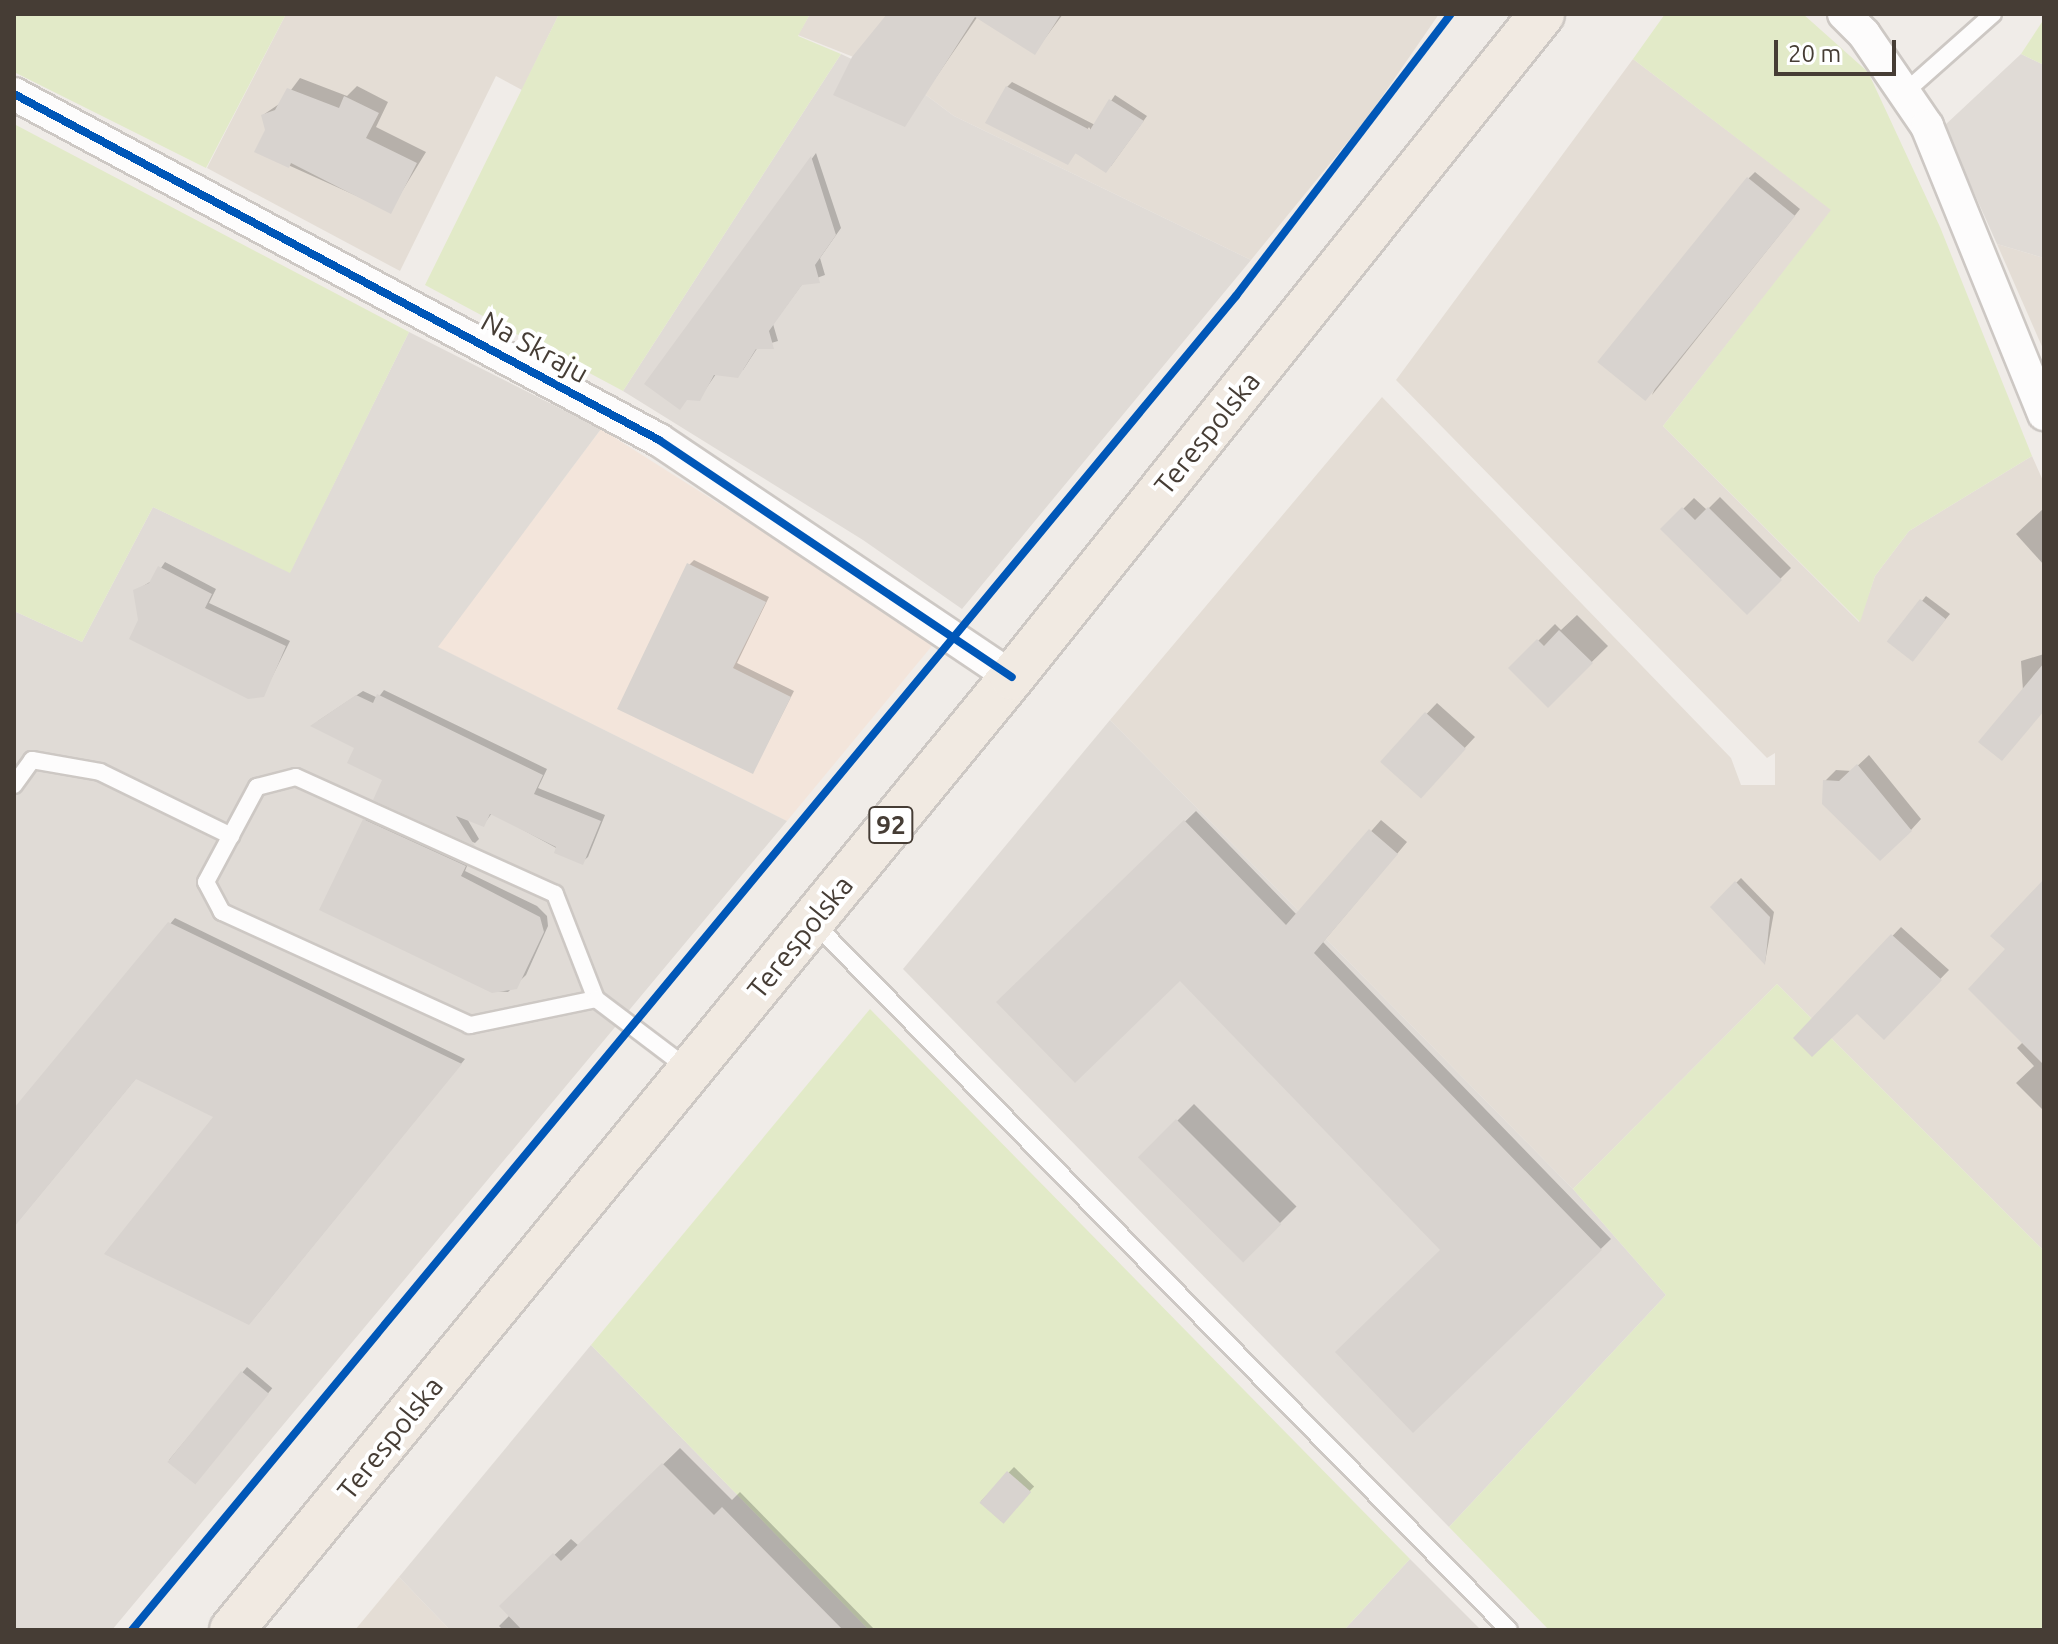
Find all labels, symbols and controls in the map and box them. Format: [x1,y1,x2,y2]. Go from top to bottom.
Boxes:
scale bar [1778,24,1900,74]
text: 20 m [1788,40,1841,67]
street label: Na Skraju [476,304,594,390]
street label: Terespolska [1147,365,1267,501]
road number: 92 [867,803,915,847]
street label: Terespolska [740,869,860,1005]
street label: Terespolska [330,1370,450,1506]

